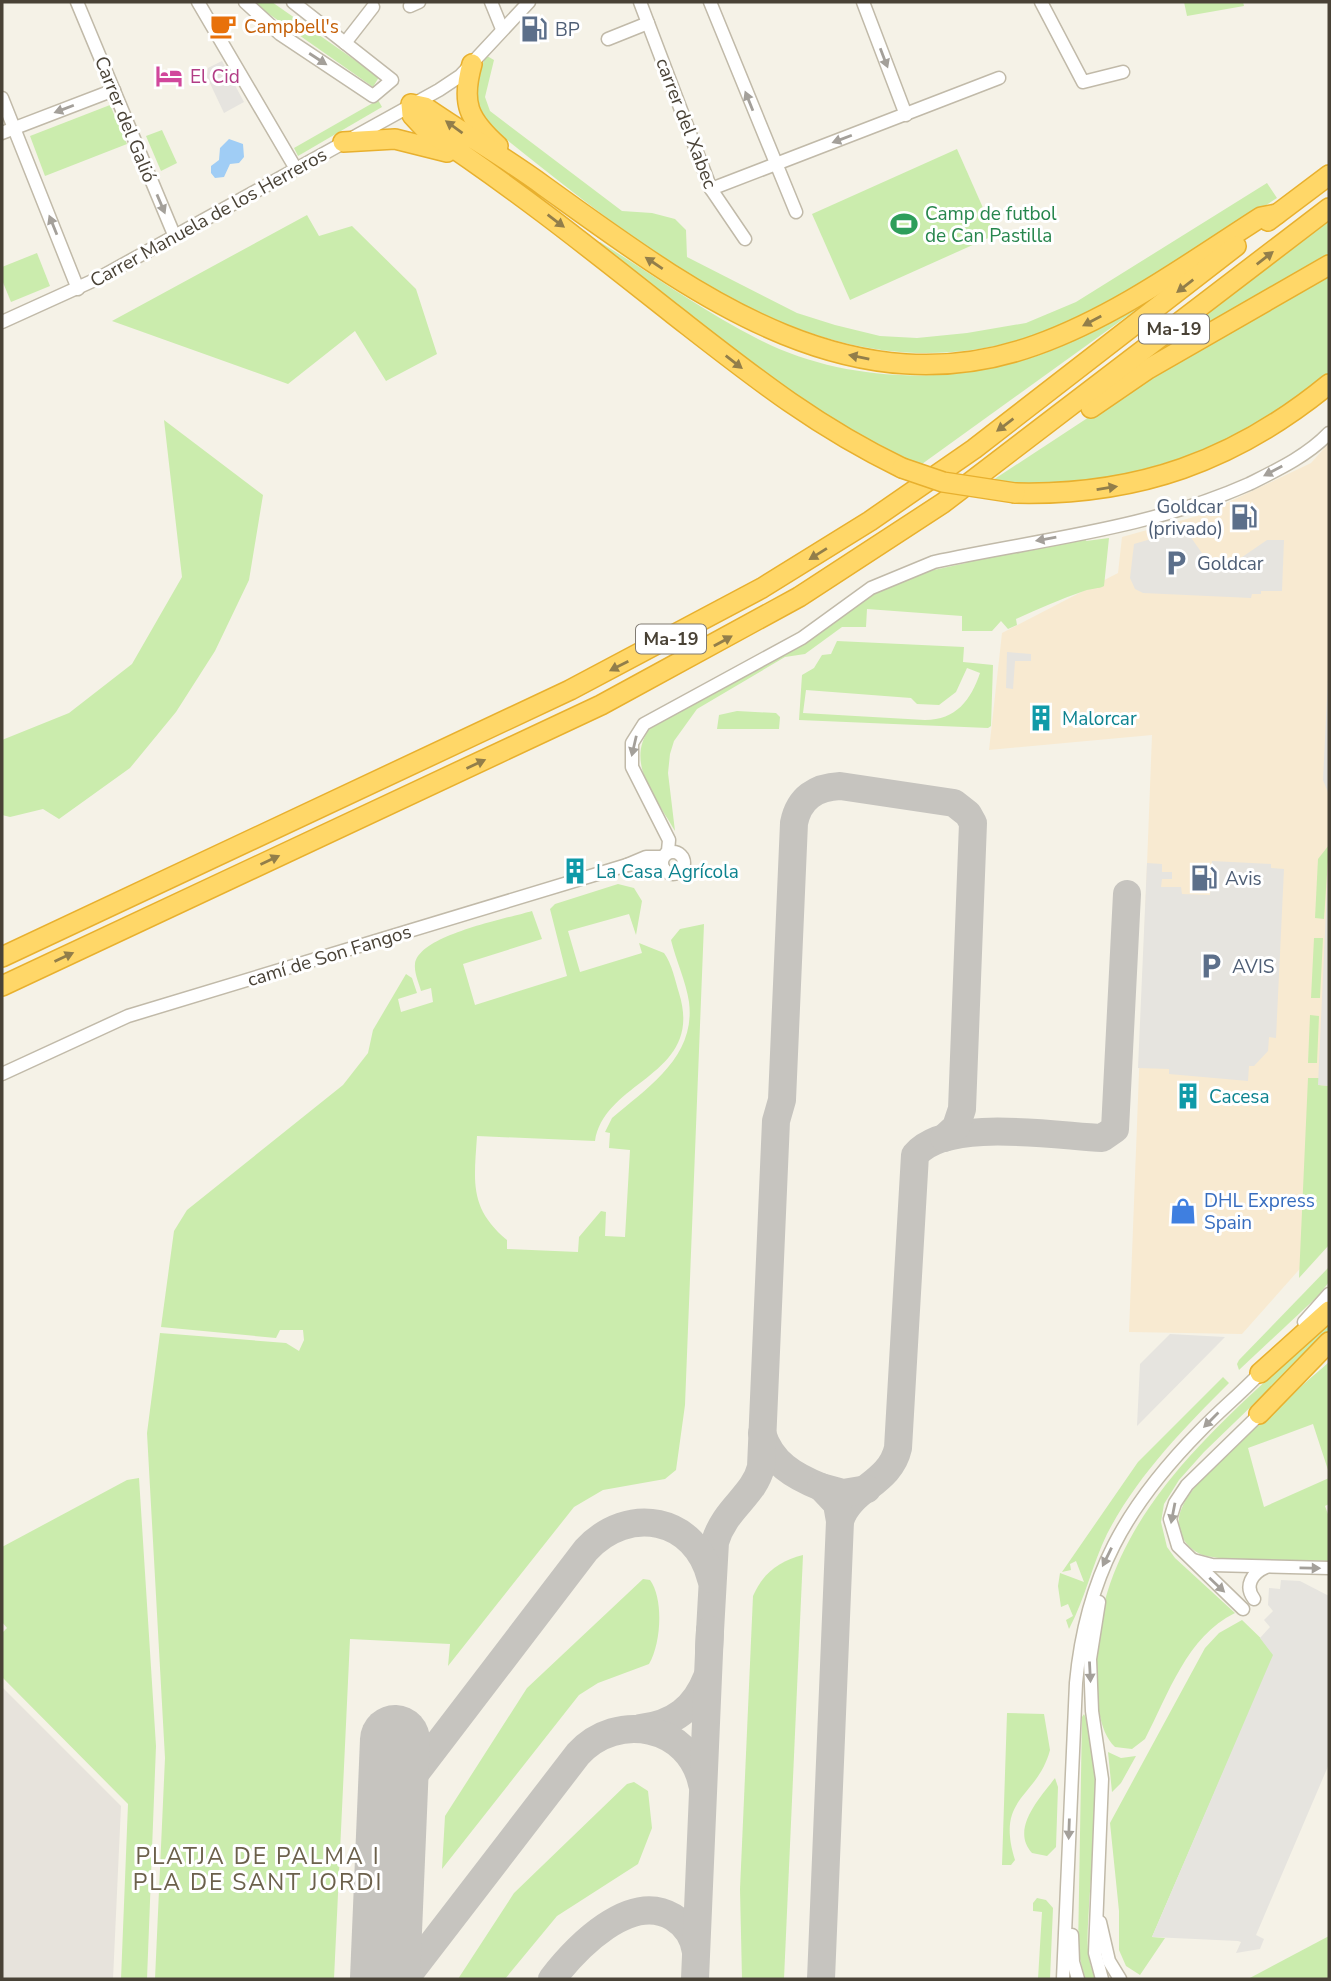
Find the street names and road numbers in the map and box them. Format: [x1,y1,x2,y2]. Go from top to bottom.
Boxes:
street label: Carrer del Galió [88,52,162,186]
street label: carrer del Xabec [649,54,723,193]
street label: Carrer Manuela de los Herreros [85,142,332,294]
road number: Ma-19 [1139,314,1209,344]
road number: Ma-19 [636,624,706,654]
street label: camí de Son Fangos [244,919,414,993]

